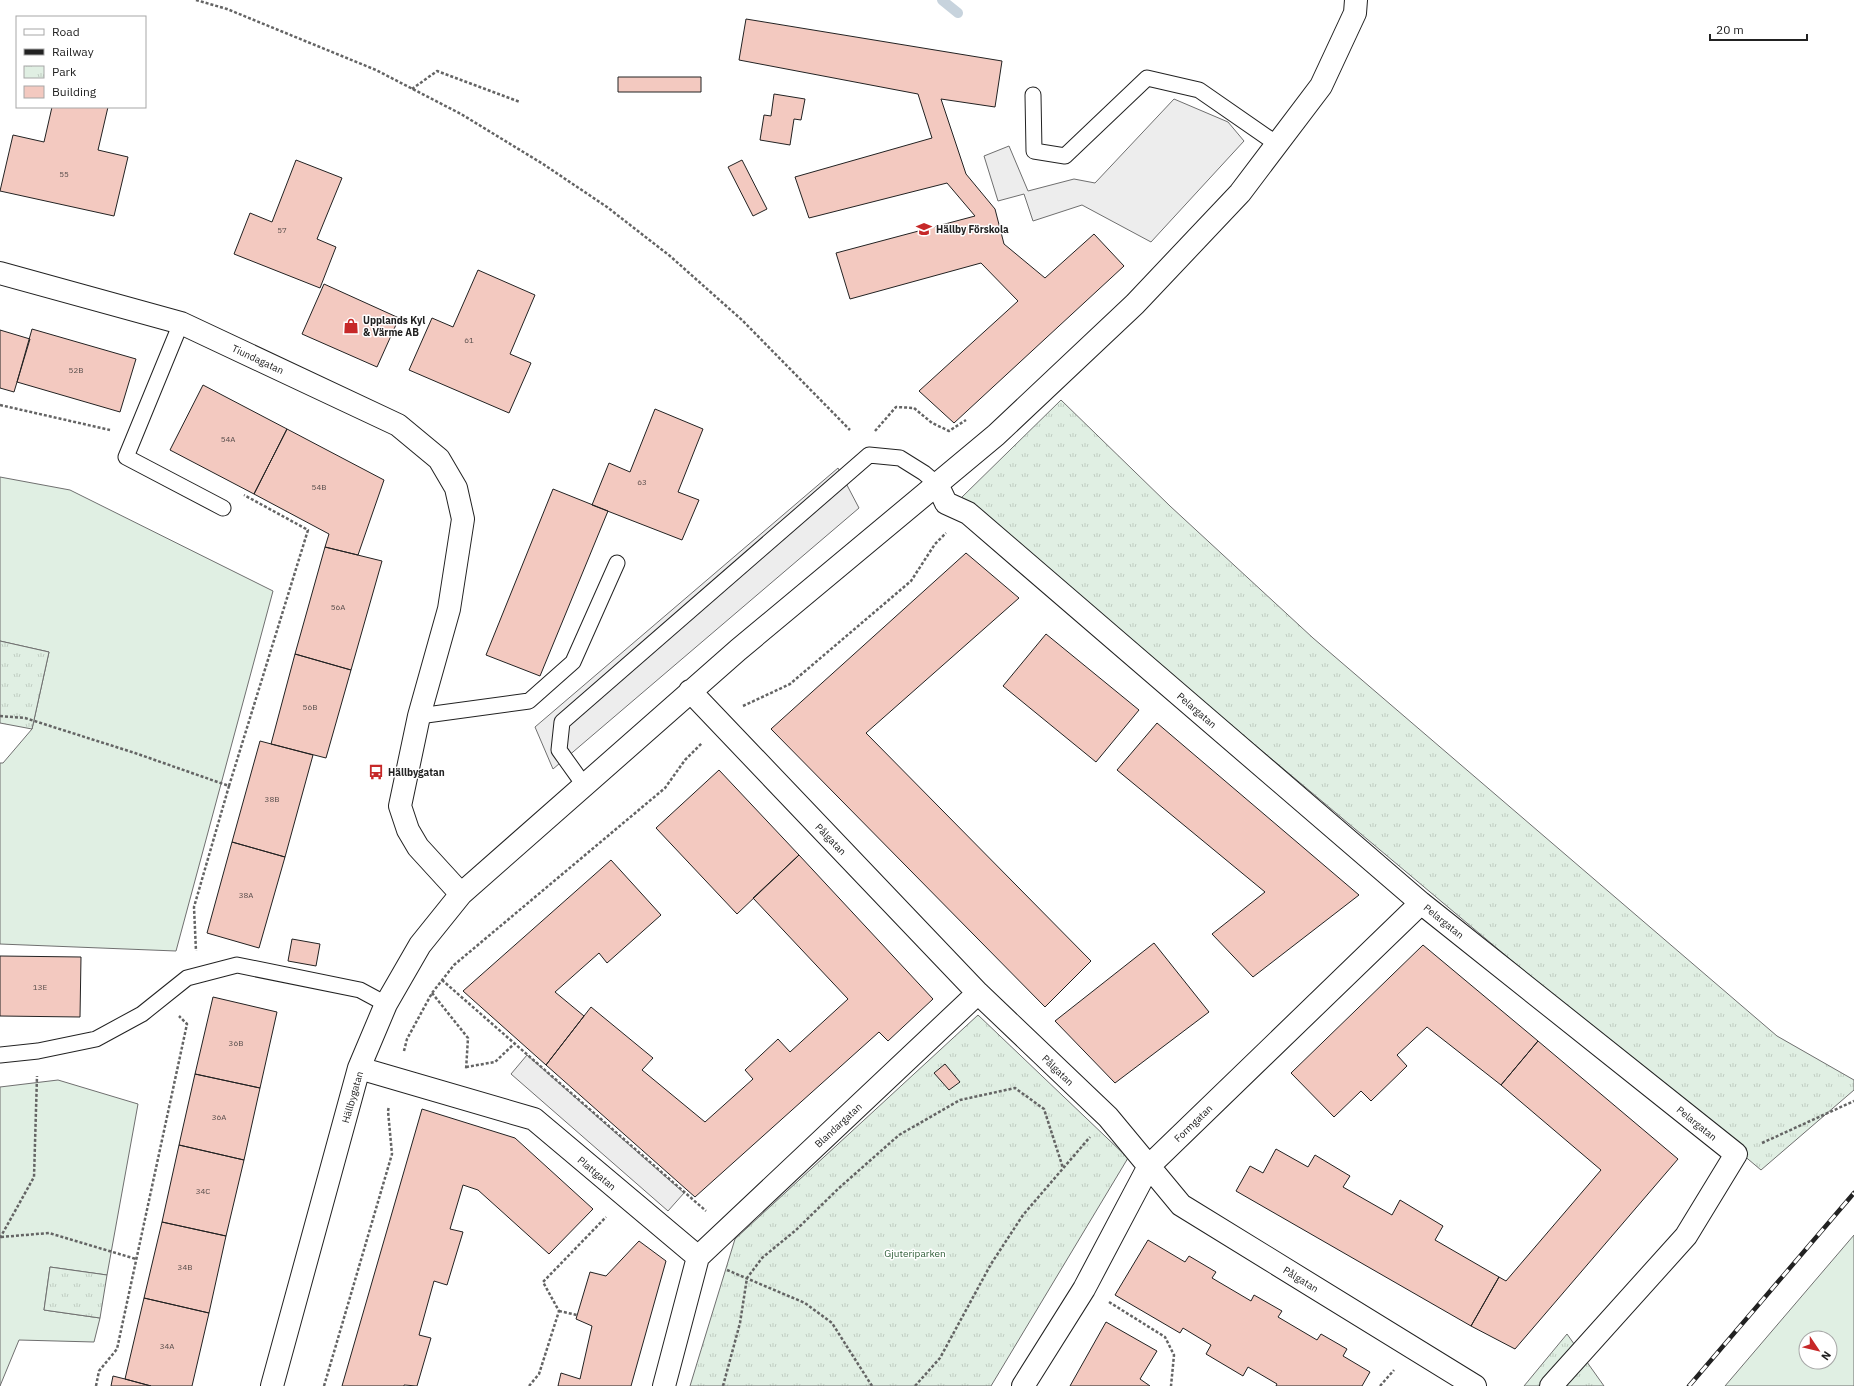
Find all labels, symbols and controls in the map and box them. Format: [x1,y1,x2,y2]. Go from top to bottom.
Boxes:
legend [16,16,146,108]
scale bar [1710,16,1807,42]
text: 20 m [1716,22,1744,37]
text: Road [52,24,80,39]
text: Railway [52,44,94,59]
text: Park [52,64,77,79]
text: Building [52,84,97,99]
house number: 55 [59,169,69,179]
school or university icon: Hällby Förskola [915,220,933,238]
place label: Hällby Förskola [936,223,1009,236]
house number: 57 [277,225,287,235]
place label: Upplands Kyl & Värme AB [363,314,425,339]
shop icon: Upplands Kyl & Värme AB [342,317,360,335]
house number: 61 [464,335,474,345]
street label: Tiundagatan [230,342,286,377]
house number: 52B [69,365,83,375]
house number: 54A [221,434,235,444]
house number: 63 [637,477,647,487]
house number: 54B [312,482,326,492]
house number: 56A [331,602,345,612]
street label: Pelargatan [1174,690,1219,731]
house number: 56B [303,702,317,712]
bus stop icon: Hällbygatan [367,763,385,781]
place label: Hällbygatan [388,766,445,779]
house number: 38B [265,794,279,804]
street label: Pålgatan [812,821,849,858]
house number: 38A [239,890,253,900]
street label: Pelargatan [1421,901,1466,942]
house number: 13E [33,982,47,992]
house number: 36B [229,1038,243,1048]
street label: Pålgatan [1039,1052,1076,1089]
street label: Hällbygatan [339,1070,366,1125]
street label: Blandargatan [812,1100,865,1151]
street label: Formgatan [1171,1102,1215,1145]
street label: Pelargatan [1674,1103,1719,1144]
house number: 36A [212,1112,226,1122]
street label: Plattgatan [575,1154,619,1193]
house number: 34C [196,1186,210,1196]
park label: Gjuteriparken [884,1247,946,1260]
house number: 34B [178,1262,192,1272]
street label: Pålgatan [1281,1264,1321,1295]
north arrow [1798,1330,1838,1370]
house number: 34A [160,1341,174,1351]
text: N [1818,1348,1834,1363]

